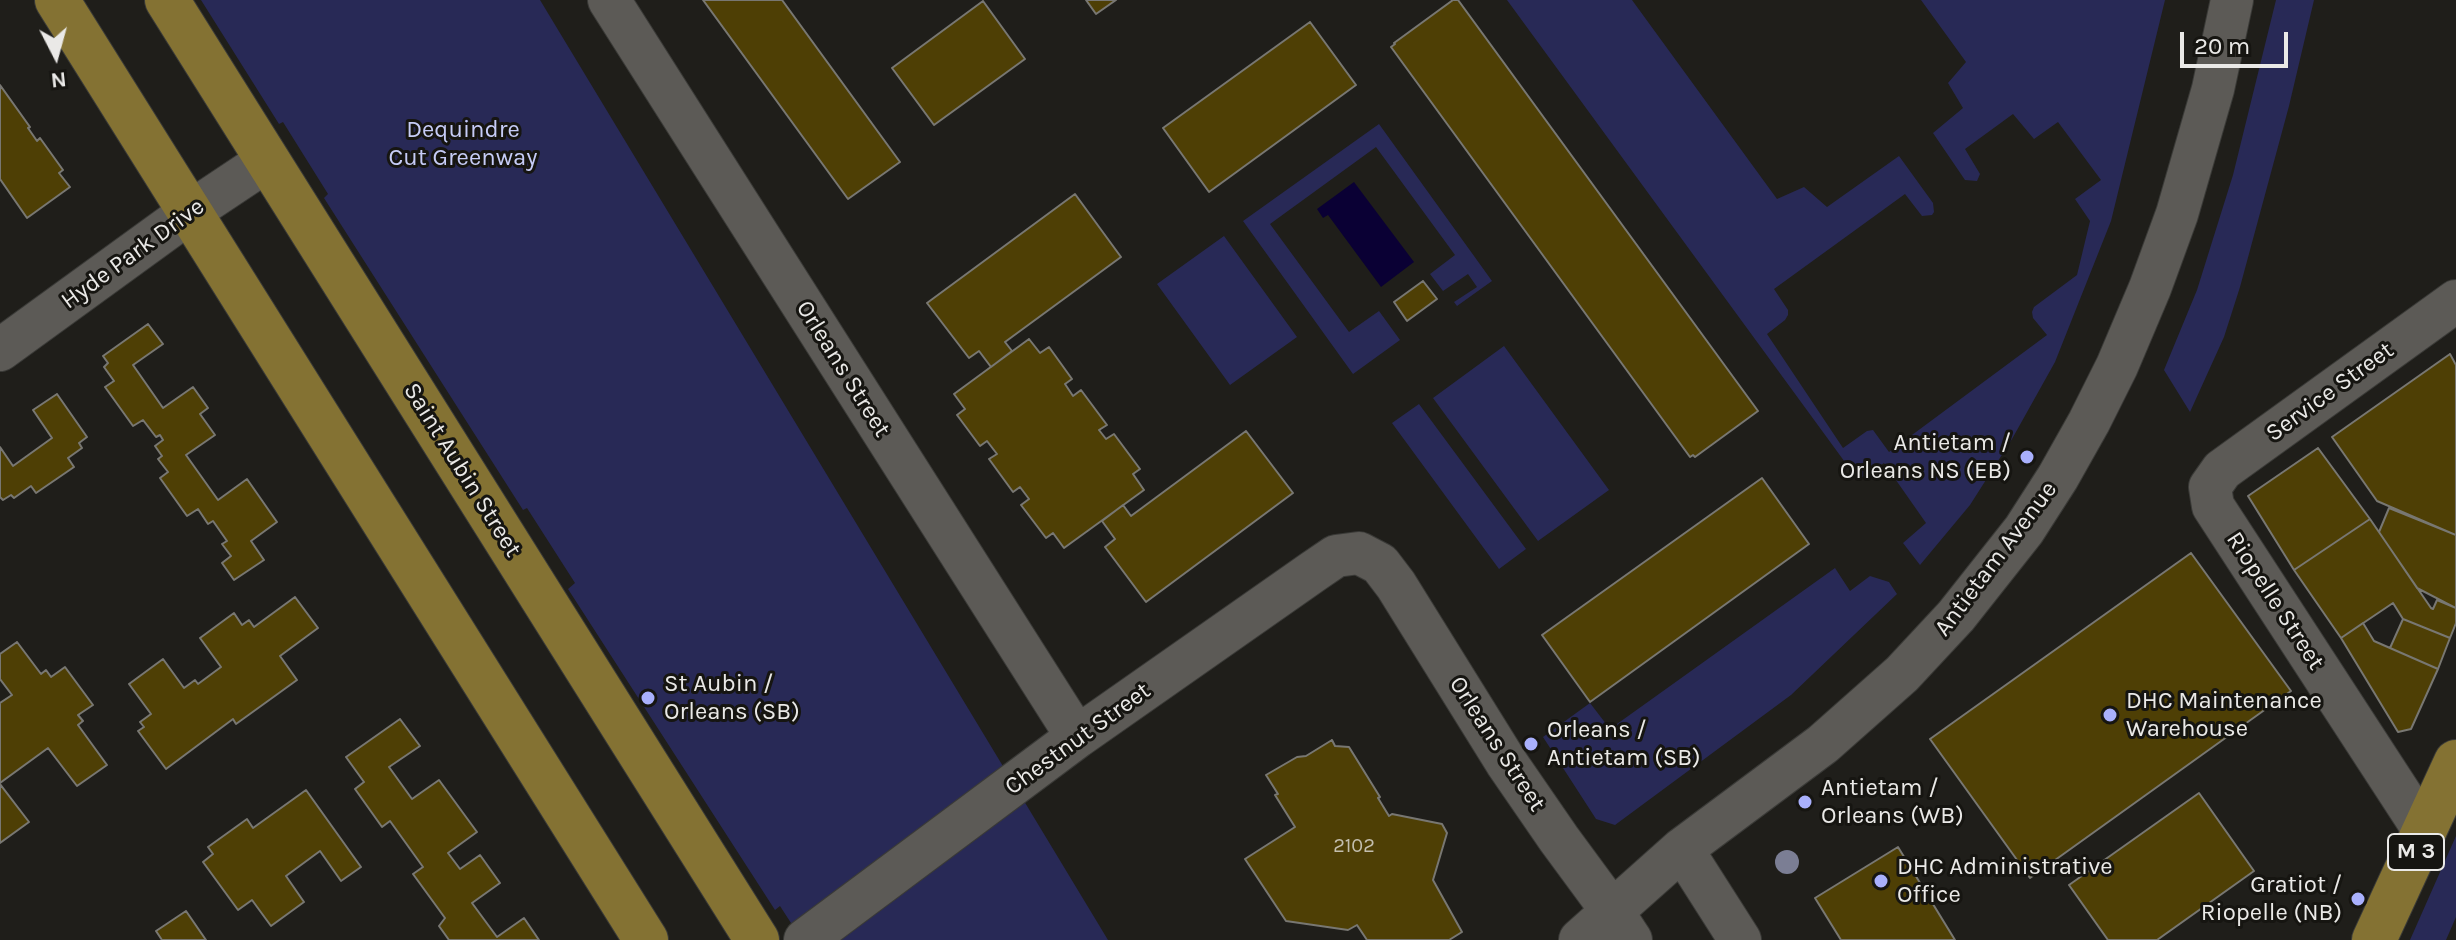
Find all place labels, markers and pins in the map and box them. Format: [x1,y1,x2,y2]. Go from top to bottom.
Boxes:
place label: Antietam / Orleans NS (EB) [1840,429,2011,485]
marker: Antietam / Orleans NS (EB) [2018,448,2036,466]
place label: St Aubin / Orleans (SB) [664,670,800,726]
place label: DHC Maintenance Warehouse [2126,687,2322,743]
marker: St Aubin / Orleans (SB) [639,689,657,707]
marker: DHC Maintenance Warehouse [2101,706,2119,724]
place label: Orleans / Antietam (SB) [1547,716,1701,772]
marker: Orleans / Antietam (SB) [1522,735,1540,753]
place label: Antietam / Orleans (WB) [1821,774,1964,830]
marker: Antietam / Orleans (WB) [1796,793,1814,811]
place label: DHC Administrative Office [1897,853,2113,909]
place label: Gratiot / Riopelle (NB) [2201,871,2342,927]
marker: DHC Administrative Office [1872,872,1890,890]
marker: Gratiot / Riopelle (NB) [2349,890,2367,908]

